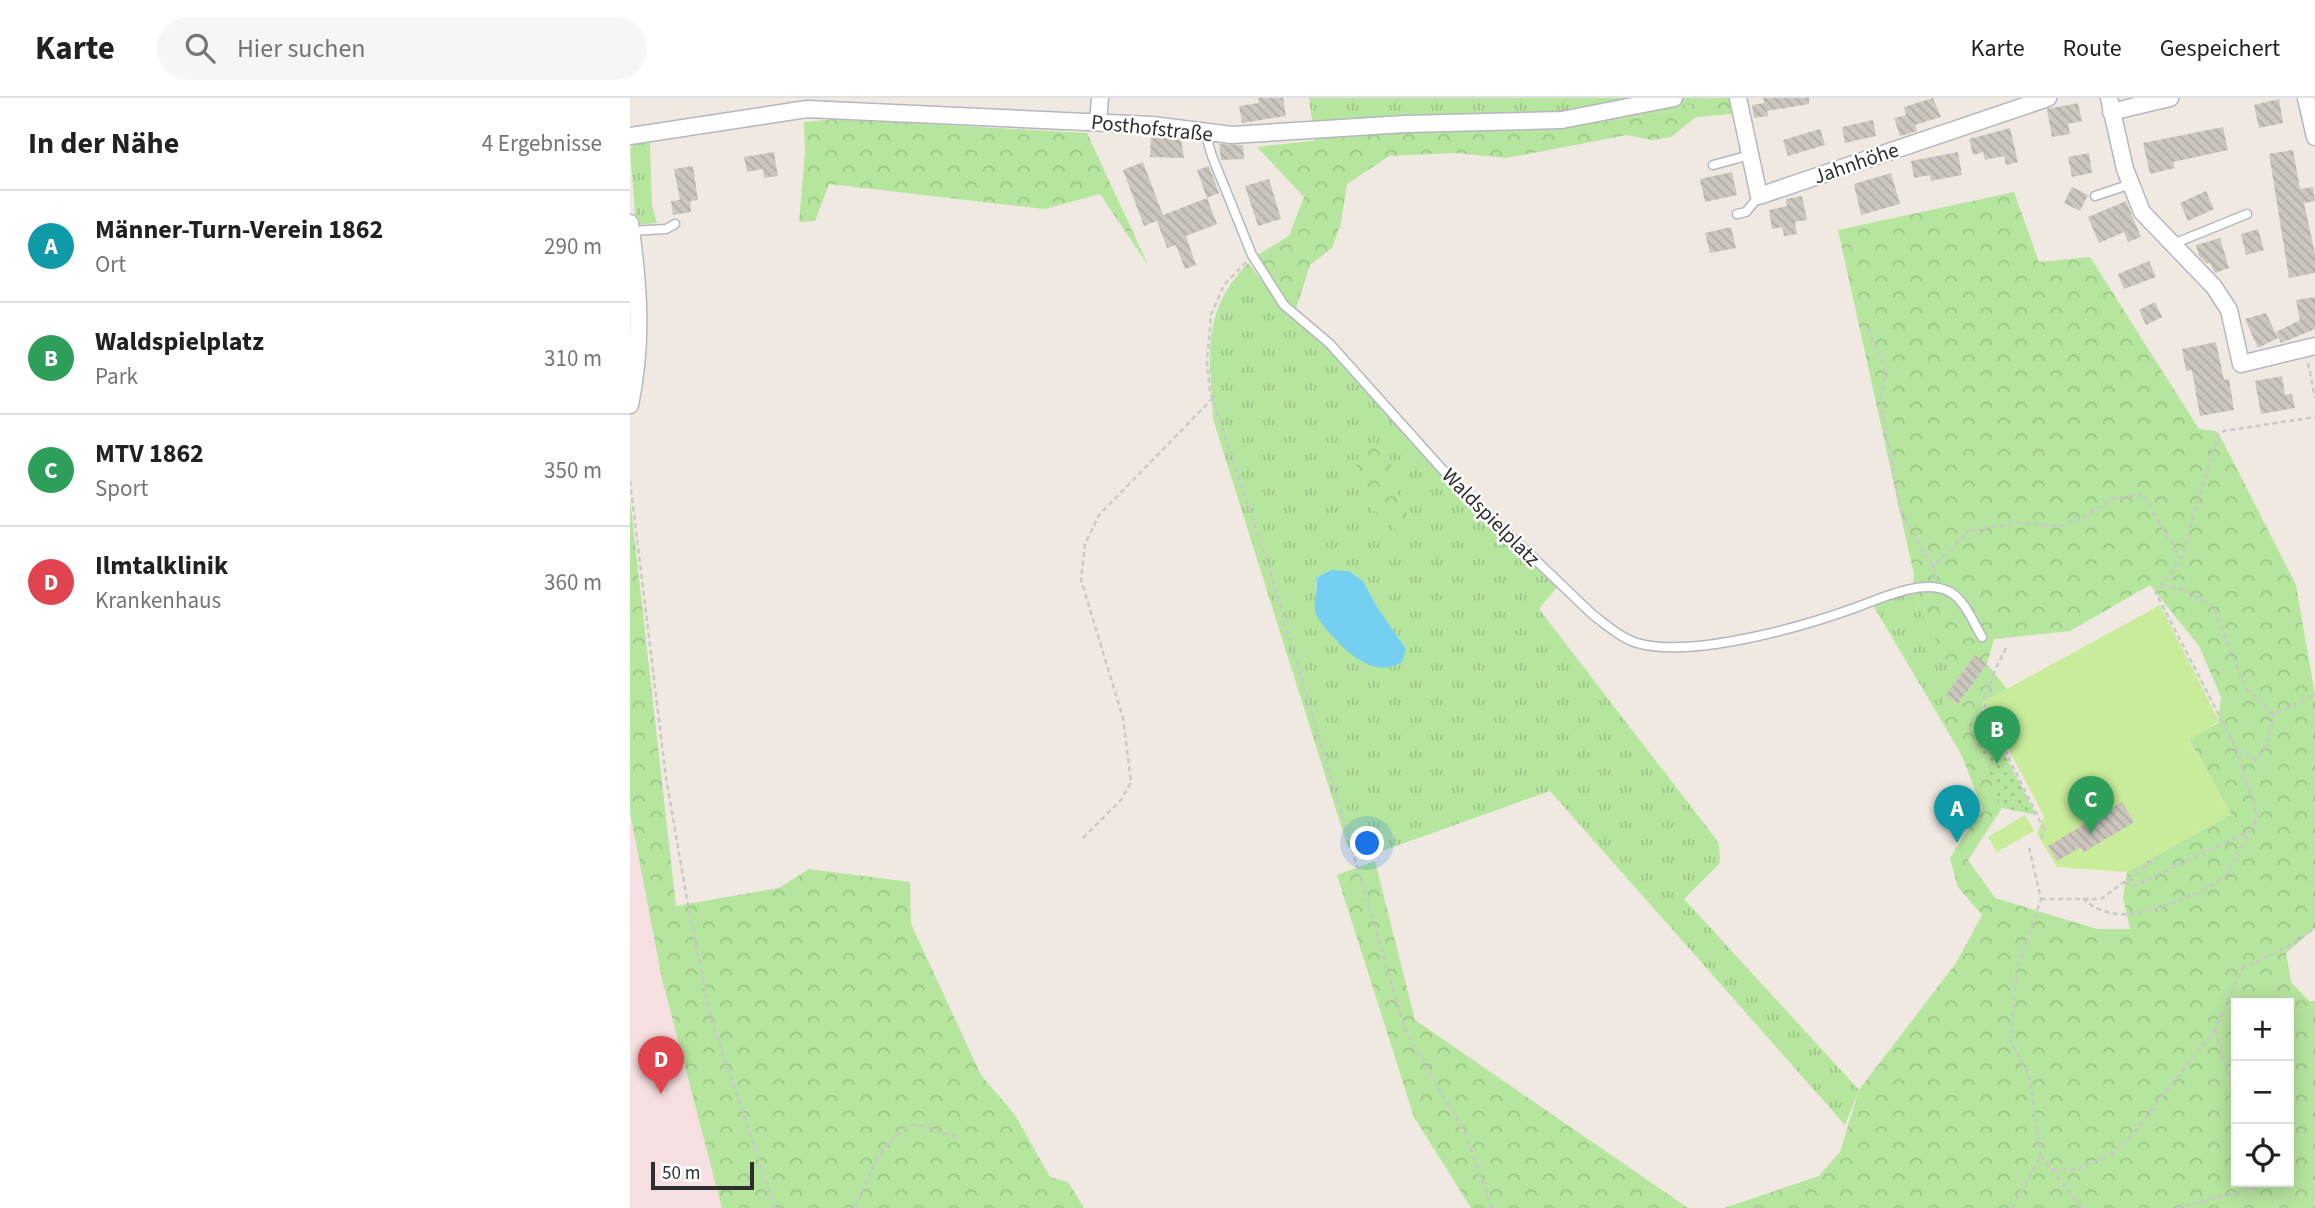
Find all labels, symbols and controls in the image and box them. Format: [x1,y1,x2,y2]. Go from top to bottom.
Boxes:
search box [157,17,647,80]
text: Karte [35,25,115,72]
icon: search [181,29,219,67]
text: Hier suchen [237,30,366,67]
text: Karte [1971,31,2025,66]
text: Route [2063,31,2122,66]
text: Gespeichert [2160,31,2280,66]
street label: Posthofstraße [1090,107,1214,149]
text: In der Nähe [28,122,179,165]
text: 4 Ergebnisse [482,127,602,160]
street label: Jahnhöhe [1809,134,1903,192]
text: Männer-Turn-Verein 1862 [95,211,383,248]
text: A [44,230,58,263]
text: 290 m [544,230,602,263]
text: Ort [95,248,126,281]
text: Waldspielplatz [95,323,264,360]
text: B [44,342,58,375]
text: 310 m [544,342,602,375]
text: Park [95,360,138,393]
text: MTV 1862 [95,435,204,472]
text: C [44,454,58,487]
text: 350 m [544,454,602,487]
street label: Waldspielplatz [1435,461,1547,573]
text: Sport [95,472,148,505]
text: Ilmtalklinik [95,547,228,584]
text: D [44,566,58,599]
text: 360 m [544,566,602,599]
text: Krankenhaus [95,584,221,617]
pin: B [1974,706,2020,764]
pin: C [2068,776,2114,834]
pin: A [1934,785,1980,843]
your location [1350,826,1384,860]
map controls [2231,998,2294,1187]
button: + [2231,998,2294,1061]
pin: D [638,1036,684,1094]
button: − [2231,1061,2294,1124]
button: locate [2231,1124,2294,1187]
scale bar [651,1159,754,1191]
text: 50 m [662,1160,700,1187]

